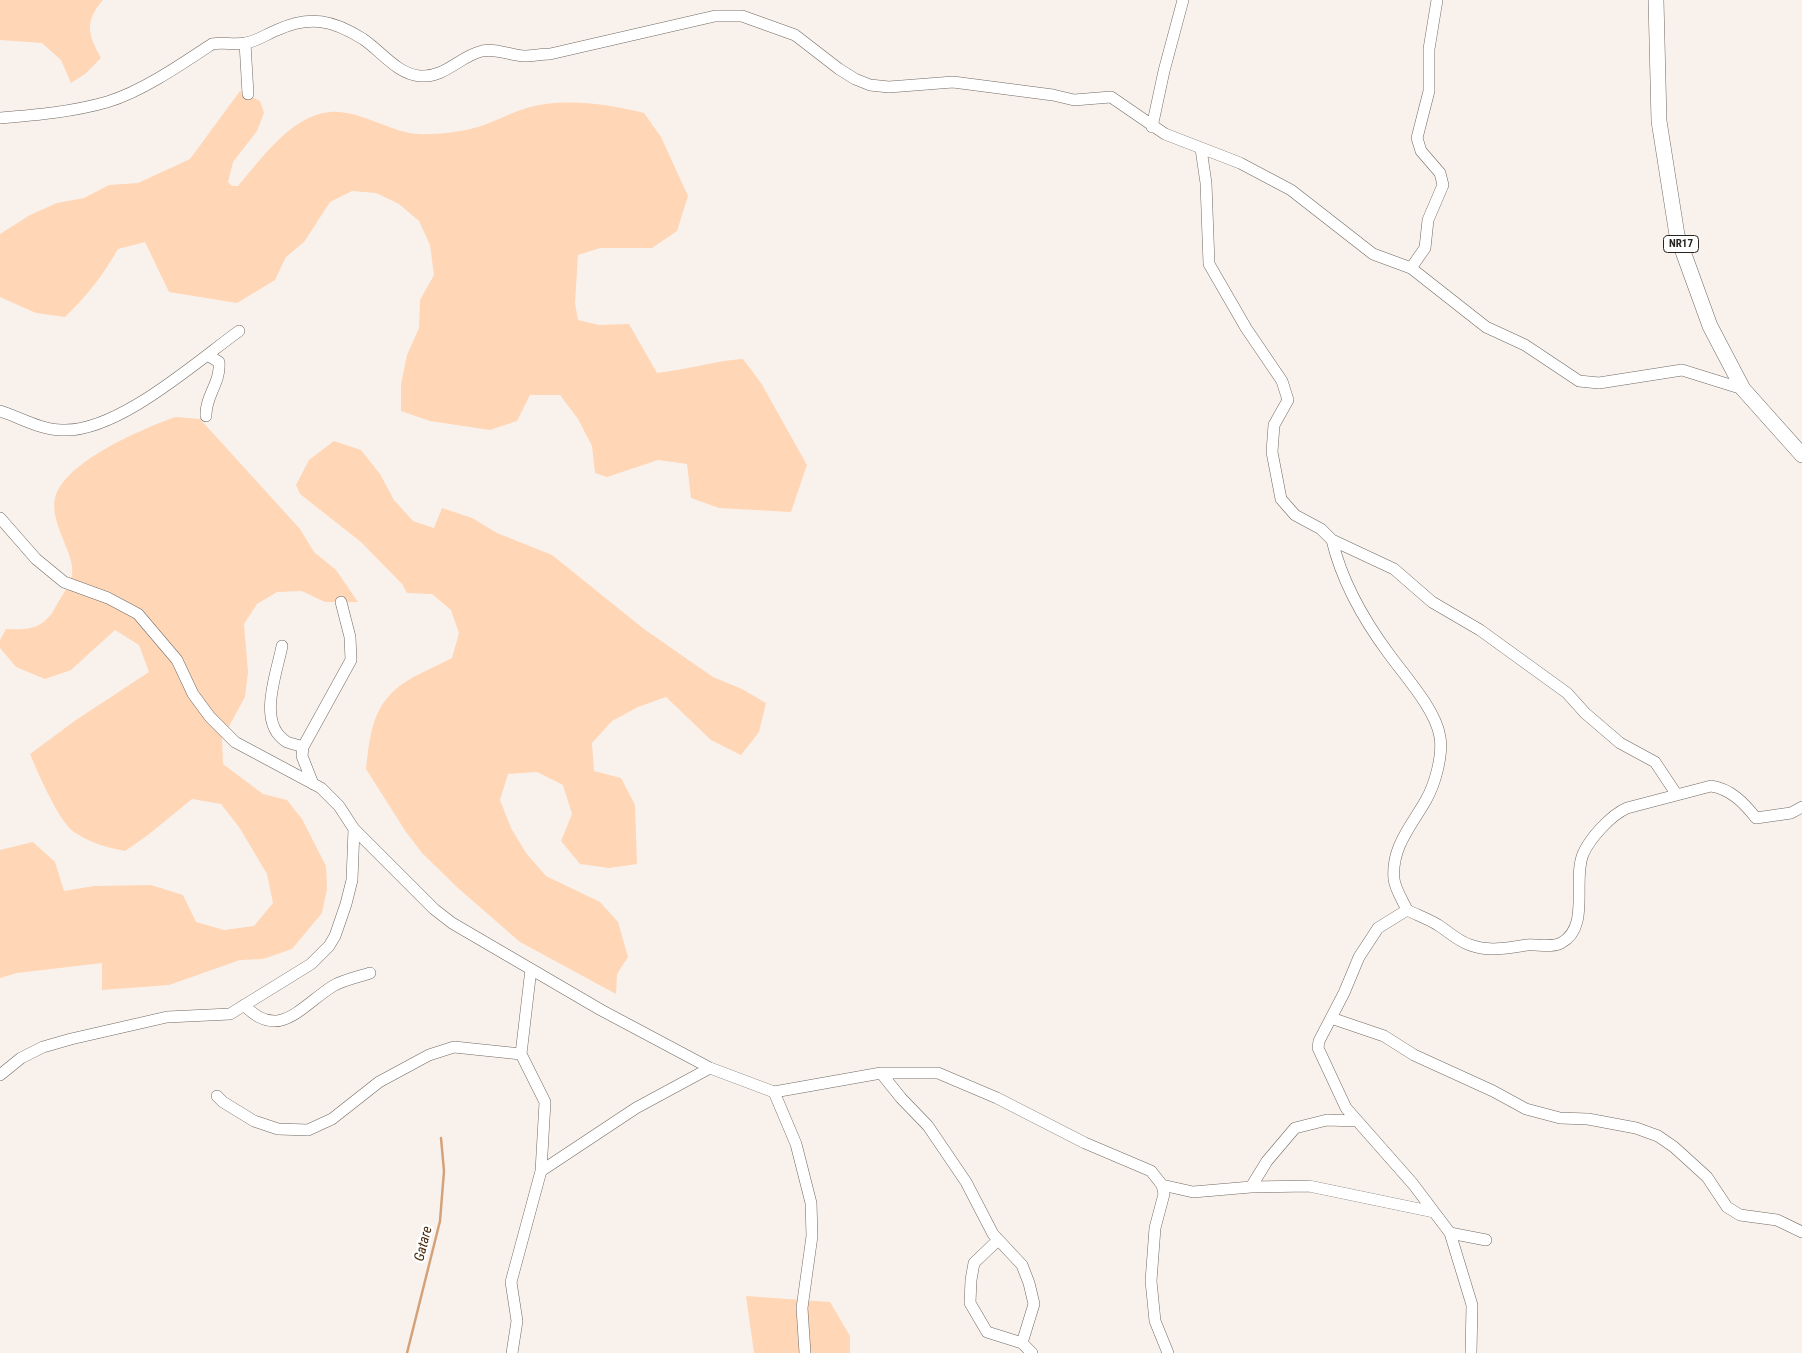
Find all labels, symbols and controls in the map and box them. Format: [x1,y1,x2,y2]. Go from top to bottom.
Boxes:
road number: NR17 [1664,235,1698,252]
water label: Gatare [412,1225,436,1263]

